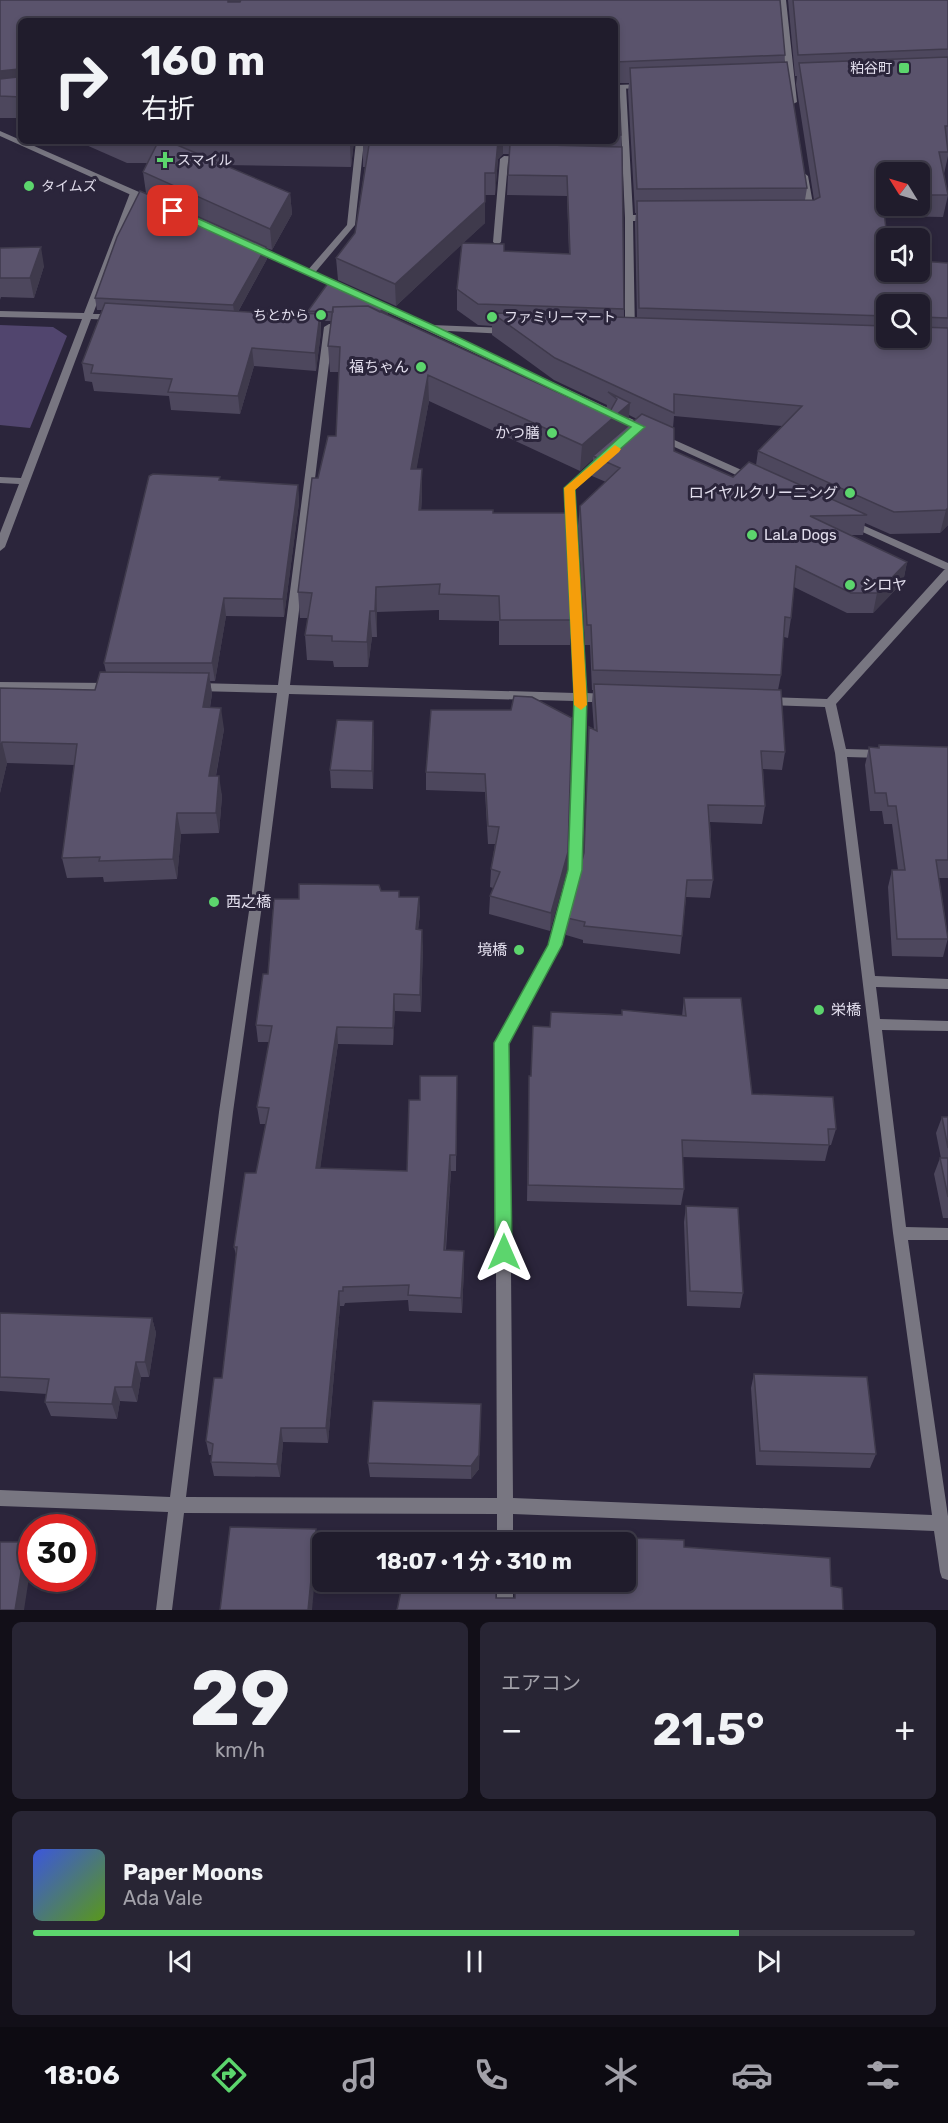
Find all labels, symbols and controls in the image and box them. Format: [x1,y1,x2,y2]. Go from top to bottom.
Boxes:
text: 160 m [141,36,265,86]
icon: right [42,42,120,120]
place label: 粕谷町 [850,60,892,77]
marker: 粕谷町 [897,61,911,75]
text: 右折 [141,93,195,125]
place label: スマイル [177,152,233,169]
marker: スマイル [158,153,172,167]
north arrow [876,162,930,216]
map controls [876,162,930,348]
place label: タイムズ [41,178,97,195]
marker: タイムズ [22,179,36,193]
pin [147,185,198,236]
icon: arrive [156,194,189,227]
button: sound [876,228,930,282]
button: search [876,294,930,348]
place label: ちとから [253,307,309,324]
marker: ちとから [314,308,328,322]
place label: ファミリーマート [504,309,616,326]
marker: ファミリーマート [485,310,499,324]
place label: 福ちゃん [349,358,409,376]
marker: 福ちゃん [414,360,428,374]
place label: かつ膳 [495,424,540,442]
marker: かつ膳 [545,426,559,440]
place label: ロイヤルクリーニング [688,484,838,502]
marker: ロイヤルクリーニング [843,486,857,500]
place label: LaLa Dogs [764,526,837,544]
marker: LaLa Dogs [745,528,759,542]
place label: シロヤ [862,576,907,594]
marker: シロヤ [843,578,857,592]
place label: 西之橋 [226,893,271,911]
marker: 西之橋 [207,895,221,909]
place label: 境橋 [477,941,507,959]
marker: 境橋 [512,943,526,957]
place label: 栄橋 [831,1001,861,1019]
marker: 栄橋 [812,1003,826,1017]
position arrow [472,1220,536,1284]
speed limit sign: 30 [18,1514,96,1592]
text: 18:07 · 1 分 · 310 m [376,1548,572,1575]
text: 29 [190,1652,290,1745]
text: エアコン [501,1671,581,1695]
text: 21.5° [652,1703,764,1756]
text: − [501,1710,522,1749]
text: + [894,1710,915,1749]
text: km/h [215,1738,265,1762]
text: Paper Moons [123,1859,263,1886]
text: Ada Vale [123,1886,203,1910]
icon: previous [164,1945,197,1978]
icon: pause [458,1945,491,1978]
icon: next [752,1945,785,1978]
icon: directions [208,2054,250,2096]
icon: music [339,2054,381,2096]
icon: phone [470,2054,512,2096]
icon: climate [600,2054,642,2096]
icon: car [731,2054,773,2096]
icon: filters [862,2054,904,2096]
text: 18:06 [44,2059,120,2091]

